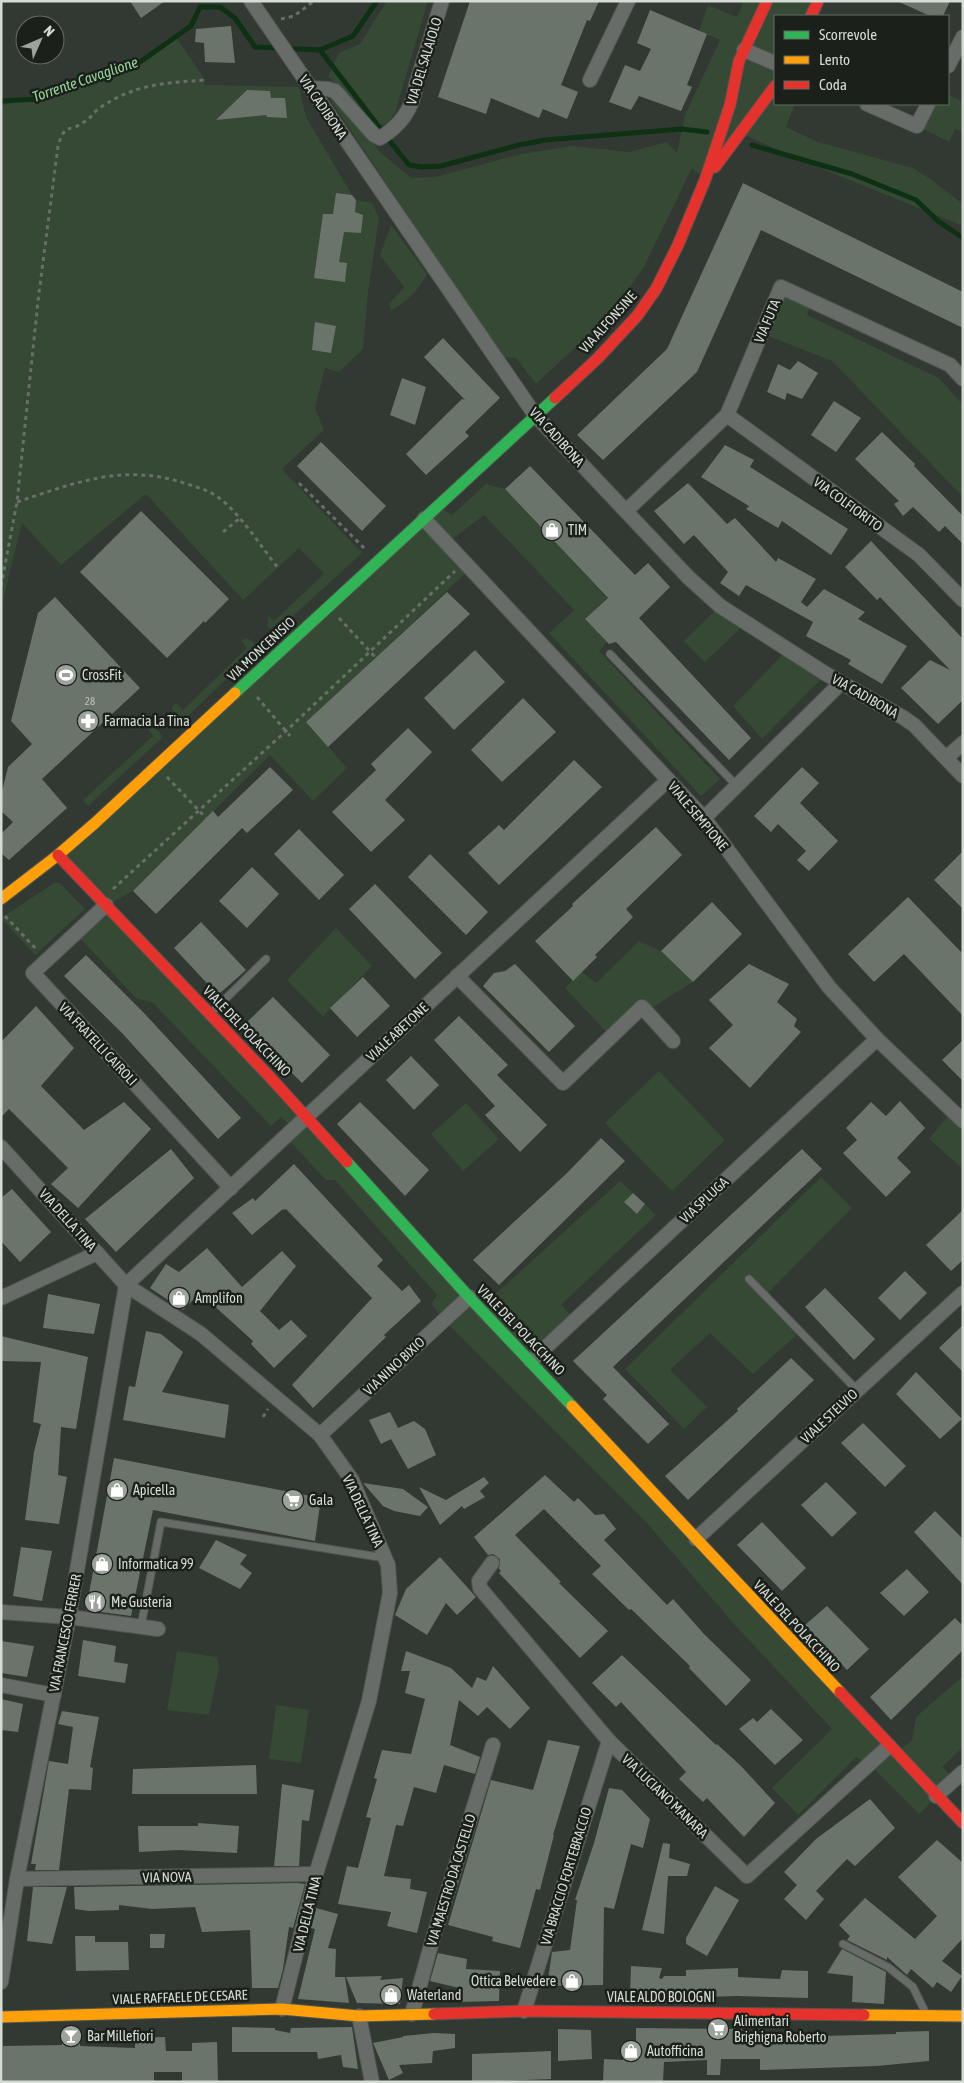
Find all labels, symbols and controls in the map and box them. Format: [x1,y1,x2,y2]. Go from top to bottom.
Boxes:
north arrow [15,15,65,65]
street label: VIA DEL SALAIOLO [403,15,445,107]
legend [774,15,949,105]
text: N [41,22,58,39]
text: Scorrevole [819,26,877,43]
text: Lento [819,51,850,68]
water label: Torrente Cavaglione [30,53,140,105]
street label: VIA CADIBONA [296,72,350,142]
text: Coda [819,76,847,93]
street label: VIA ALFONSINE [576,288,640,356]
street label: VIA FUTA [751,297,783,345]
street label: VIA CADIBONA [526,404,588,470]
street label: VIA COLFIORITO [811,474,885,534]
shop icon: TIM [540,518,564,542]
place label: TIM [568,522,587,538]
street label: VIA MONCENISIO [224,614,298,684]
sports icon: CrossFit [54,663,78,687]
place label: CrossFit [82,667,122,683]
street label: VIA CADIBONA [829,671,901,721]
house number: 28 [85,695,95,707]
pharmacy icon: Farmacia La Tina [76,709,100,733]
place label: Farmacia La Tina [104,713,190,729]
street label: VIALE SEMPIONE [665,778,731,854]
street label: VIALE DEL POLACCHINO [200,982,294,1080]
street label: VIA FRATELLI CAIROLI [56,999,140,1089]
street label: VIALE ABETONE [363,999,431,1065]
street label: VIA SPLUGA [677,1174,731,1226]
street label: VIA DELLA TINA [36,1186,100,1254]
street label: VIALE DEL POLACCHINO [474,1281,568,1379]
shop icon: Amplifon [167,1286,191,1310]
place label: Amplifon [195,1290,243,1306]
street label: VIA NINO BIXIO [360,1334,428,1398]
street label: VIALE STELVIO [797,1386,861,1446]
street label: VIA DELLA TINA [339,1473,387,1550]
shop icon: Apicella [105,1478,129,1502]
place label: Apicella [133,1482,175,1498]
supermarket icon: Gala [281,1488,305,1512]
place label: Gala [309,1492,333,1508]
shop icon: Informatica 99 [90,1552,114,1576]
place label: Informatica 99 [118,1556,194,1572]
street label: VIA FRANCESCO FERRER [46,1573,84,1693]
street label: VIALE DEL POLACCHINO [750,1577,844,1675]
restaurant icon: Me Gusteria [83,1590,107,1614]
place label: Me Gusteria [111,1594,172,1610]
street label: VIA LUCIANO MANARA [619,1751,711,1841]
street label: VIA BRACCIO FORTEBRACCIO [537,1805,595,1947]
street label: VIA MAESTRO DA CASTELLO [423,1812,479,1948]
street label: VIA NOVA [142,1869,192,1885]
street label: VIA DELLA TINA [290,1874,324,1954]
shop icon: Ottica Belvedere [560,1969,584,1993]
place label: Ottica Belvedere [471,1973,556,1989]
shop icon: Waterland [379,1983,403,2007]
street label: VIALE RAFFAELE DE CESARE [112,1987,248,2007]
place label: Waterland [407,1987,461,2003]
street label: VIALE ALDO BOLOGNI [607,1989,715,2005]
place label: Alimentari Brighigna Roberto [734,2013,826,2045]
supermarket icon: Alimentari Brighigna Roberto [706,2017,730,2041]
bar icon: Bar Millefiori [59,2024,83,2048]
place label: Bar Millefiori [87,2028,153,2044]
shop icon: Autofficina [619,2039,643,2063]
place label: Autofficina [647,2043,704,2059]

